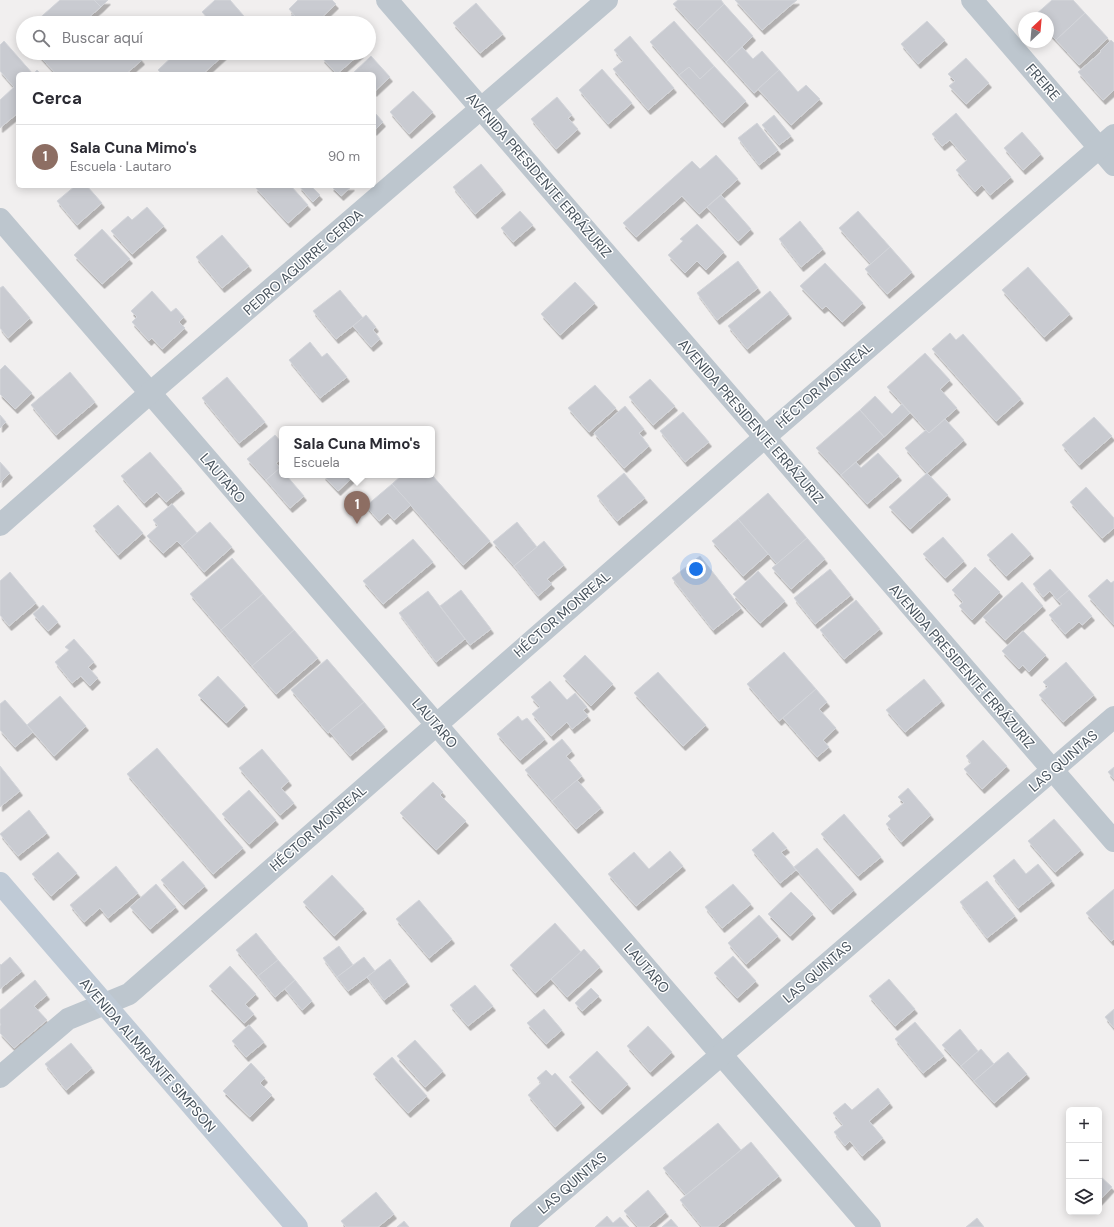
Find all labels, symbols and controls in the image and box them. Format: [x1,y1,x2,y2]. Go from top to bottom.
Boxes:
north arrow [1018,12,1054,48]
search box [16,16,376,60]
icon: search [30,27,52,49]
text: Buscar aquí [62,28,143,48]
street label: FREIRE [1022,60,1064,104]
text: Cerca [32,87,82,109]
street label: AVENIDA PRESIDENTE ERRÁZURIZ [463,89,615,261]
text: Sala Cuna Mimo's [70,138,197,158]
text: 1 [43,148,47,165]
text: 90 m [328,148,360,165]
text: Escuela · Lautaro [70,158,171,175]
street label: PEDRO AGUIRRE CERDA [239,205,367,319]
street label: AVENIDA PRESIDENTE ERRÁZURIZ [675,335,827,507]
street label: HÉCTOR MONREAL [772,338,876,432]
popup [279,426,435,478]
text: Sala Cuna Mimo's [294,434,420,454]
street label: LAUTARO [196,449,250,507]
text: Escuela [294,454,340,471]
pin: 1 [344,491,370,524]
your location [686,559,706,579]
street label: HÉCTOR MONREAL [510,567,614,661]
street label: AVENIDA PRESIDENTE ERRÁZURIZ [886,580,1038,752]
street label: LAUTARO [408,694,462,752]
street label: LAS QUINTAS [1025,726,1101,796]
street label: HÉCTOR MONREAL [266,781,370,875]
street label: LAS QUINTAS [779,937,855,1007]
street label: LAUTARO [620,939,674,997]
street label: AVENIDA ALMIRANTE SIMPSON [76,974,220,1136]
map controls [1066,1107,1102,1215]
button: + [1066,1107,1102,1143]
button: − [1066,1143,1102,1179]
street label: LAS QUINTAS [534,1148,610,1218]
button: layers [1066,1179,1102,1215]

